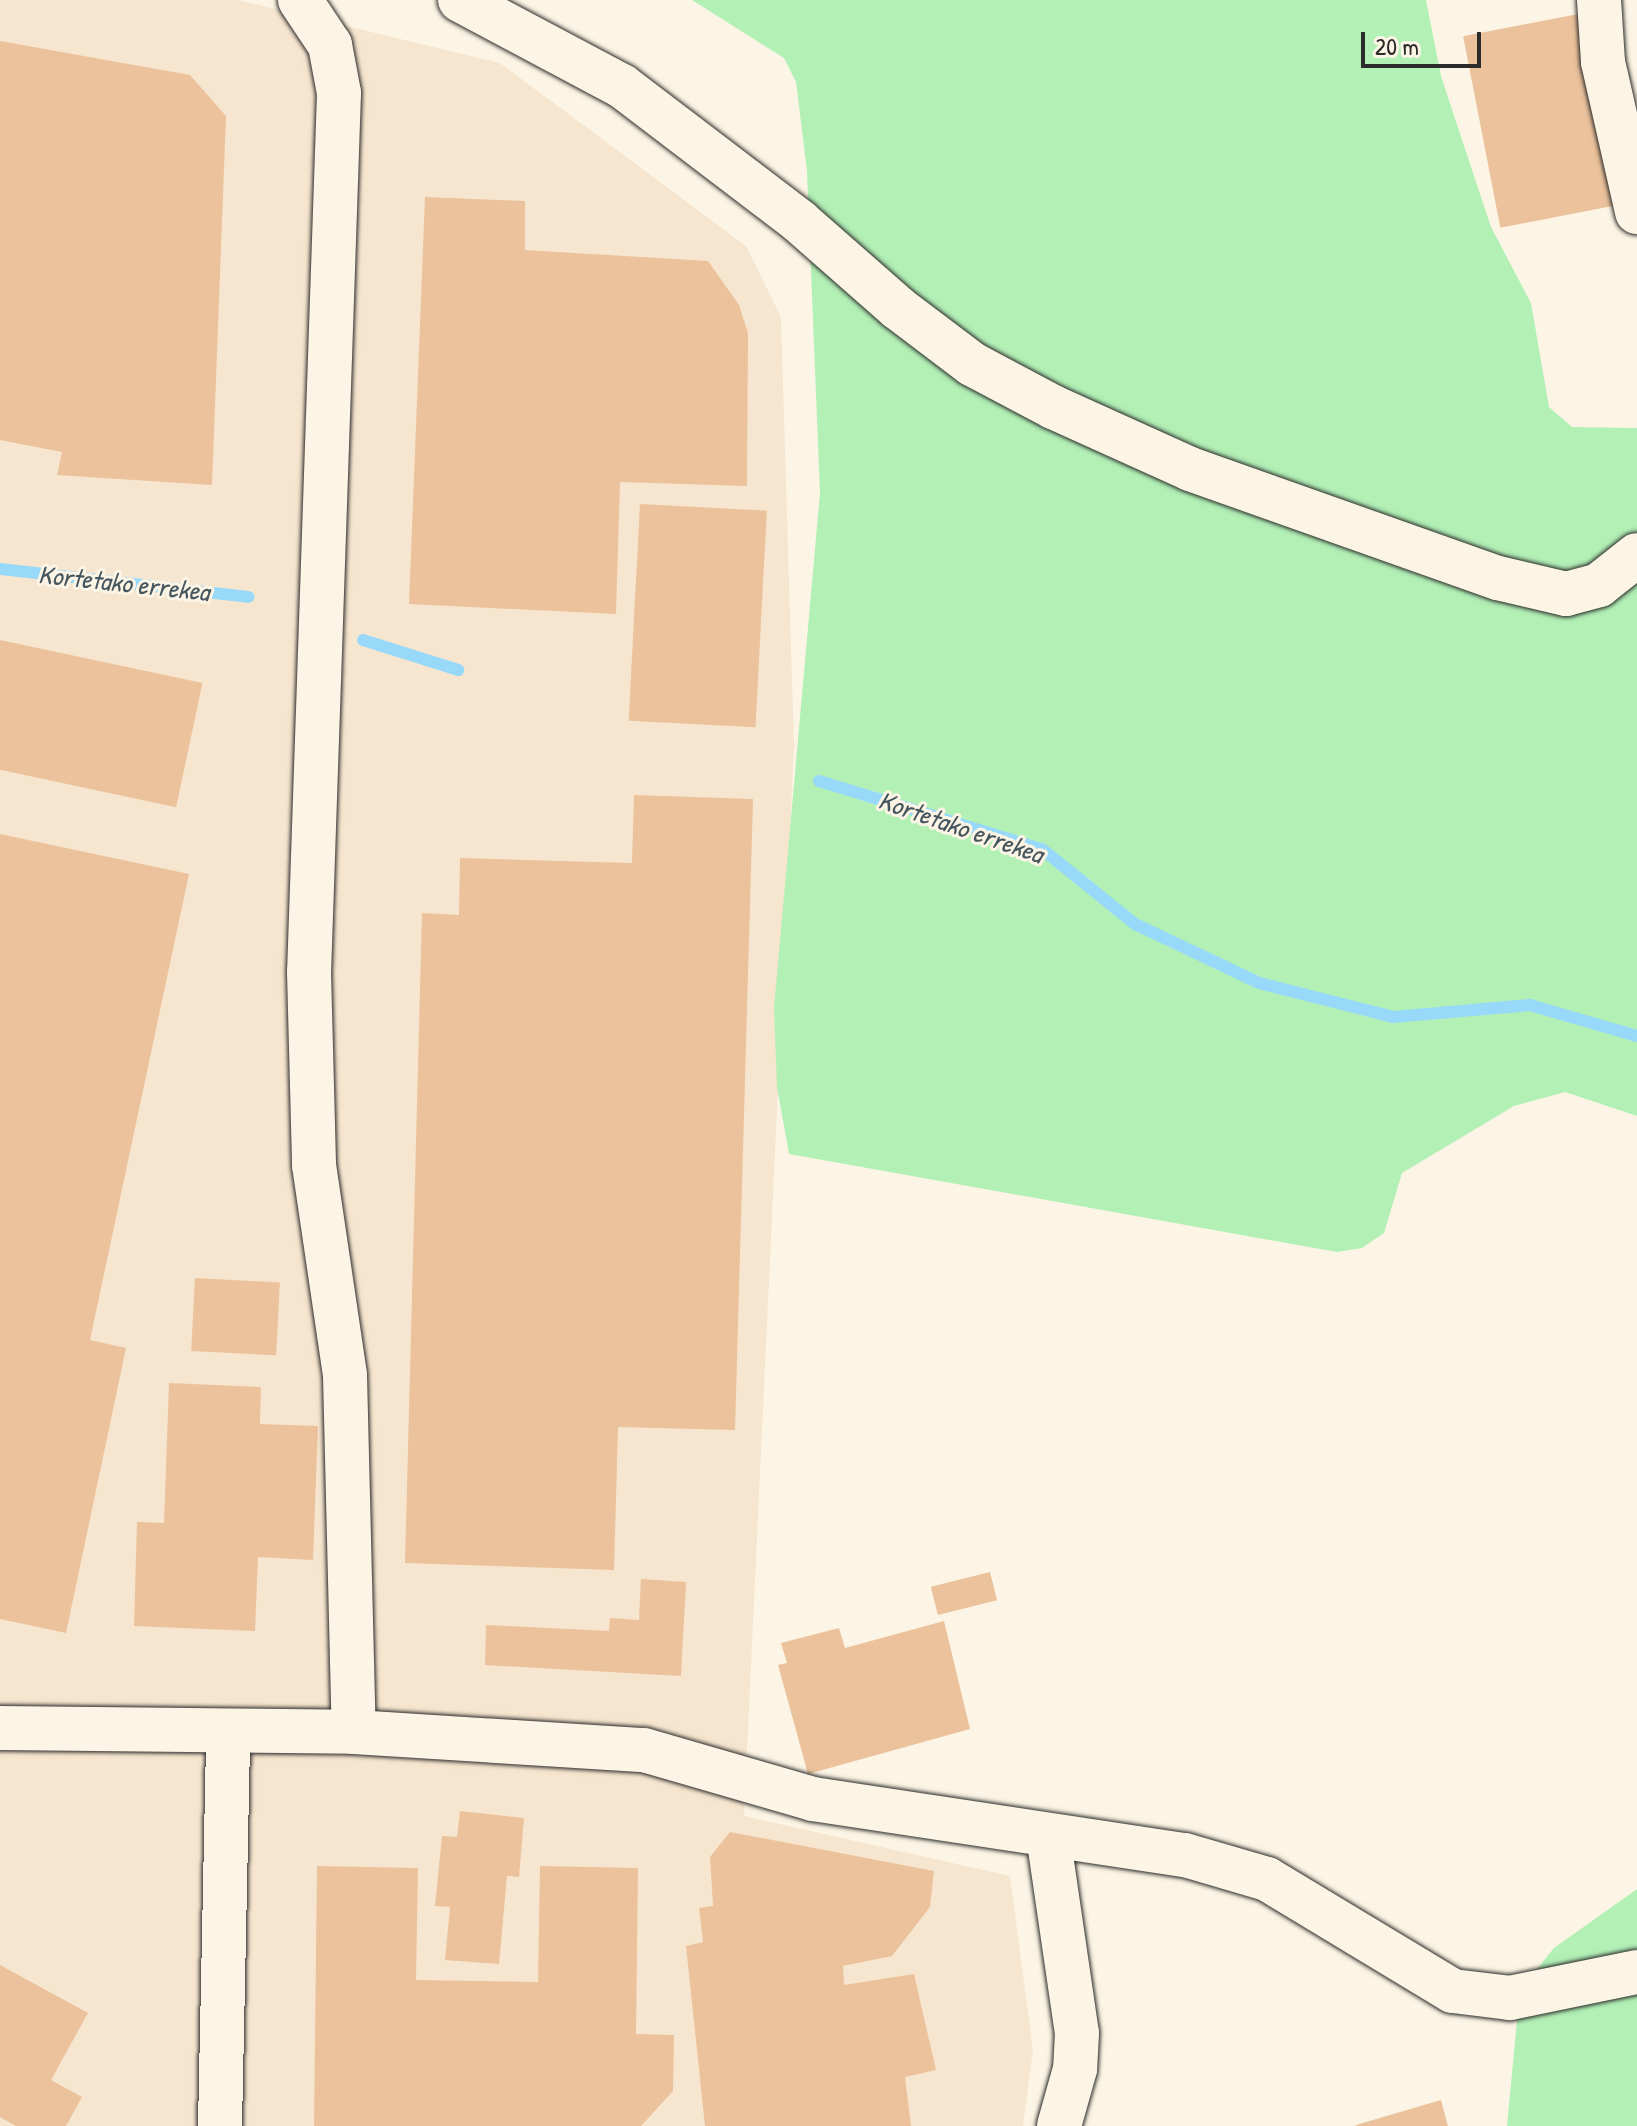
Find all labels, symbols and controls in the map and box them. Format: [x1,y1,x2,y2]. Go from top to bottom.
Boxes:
scale bar [1365,16,1485,66]
text: 20 m [1375,30,1419,62]
water label: Kortetako errekea [37,559,211,607]
water label: Kortetako errekea [875,784,1047,870]

